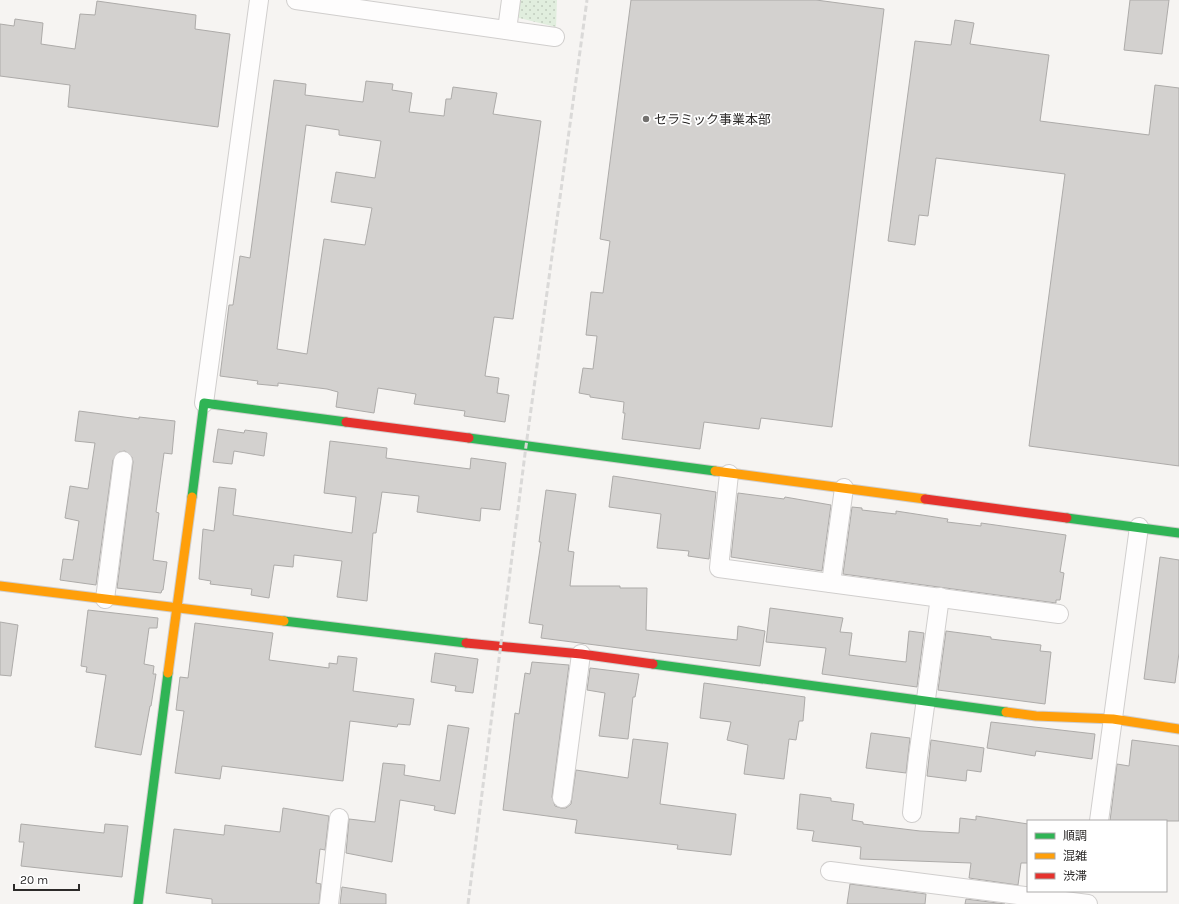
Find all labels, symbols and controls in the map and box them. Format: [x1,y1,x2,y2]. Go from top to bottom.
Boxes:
place label: セラミック事業本部 [654,112,771,127]
marker: セラミック事業本部 [641,114,651,124]
legend [1027,820,1167,892]
text: 順調 [1063,829,1087,843]
text: 混雑 [1063,849,1087,863]
scale bar [14,866,79,892]
text: 渋滞 [1063,869,1087,883]
text: 20 m [20,873,48,887]

